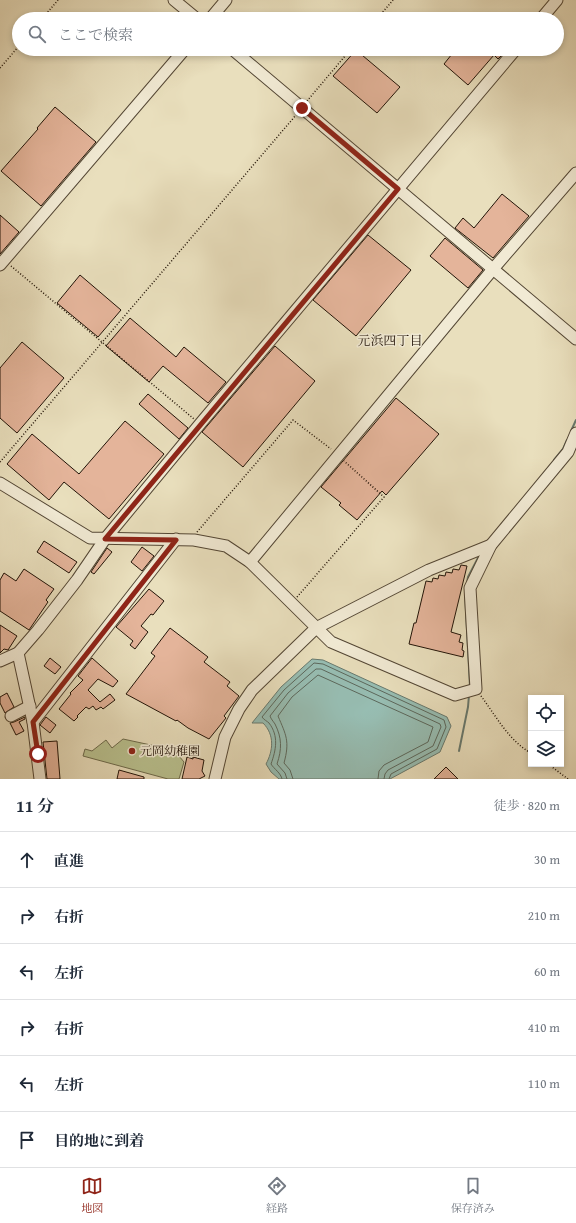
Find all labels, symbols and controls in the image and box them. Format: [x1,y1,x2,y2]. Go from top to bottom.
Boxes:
search box [12,12,564,56]
icon: search [26,23,48,45]
text: ここで検索 [58,24,133,45]
route end [293,99,311,117]
district label: 元浜四丁目 [357,331,423,350]
map controls [528,695,564,767]
button: locate [528,695,564,731]
button: layers [528,731,564,767]
place label: 元岡幼稚園 [140,742,200,759]
route start [29,745,47,763]
marker: 元岡幼稚園 [127,746,137,756]
text: 11 分 [16,793,54,818]
text: 徒歩 · 820 m [494,796,560,815]
icon: ahead [16,849,38,871]
text: 直進 [54,850,84,871]
text: 30 m [534,850,560,869]
icon: right [16,905,38,927]
text: 右折 [54,906,84,927]
text: 210 m [528,906,560,925]
icon: left [16,961,38,983]
text: 左折 [54,962,84,983]
text: 60 m [534,962,560,981]
icon: right [16,1017,38,1039]
text: 右折 [54,1018,84,1039]
text: 410 m [528,1018,560,1037]
icon: left [16,1073,38,1095]
text: 左折 [54,1074,84,1095]
text: 110 m [528,1074,560,1093]
icon: arrive [16,1129,38,1151]
text: 目的地に到着 [54,1130,144,1151]
tab: 地図 [81,1175,103,1216]
tab: 経路 [266,1175,288,1216]
tab: 保存済み [451,1175,495,1216]

